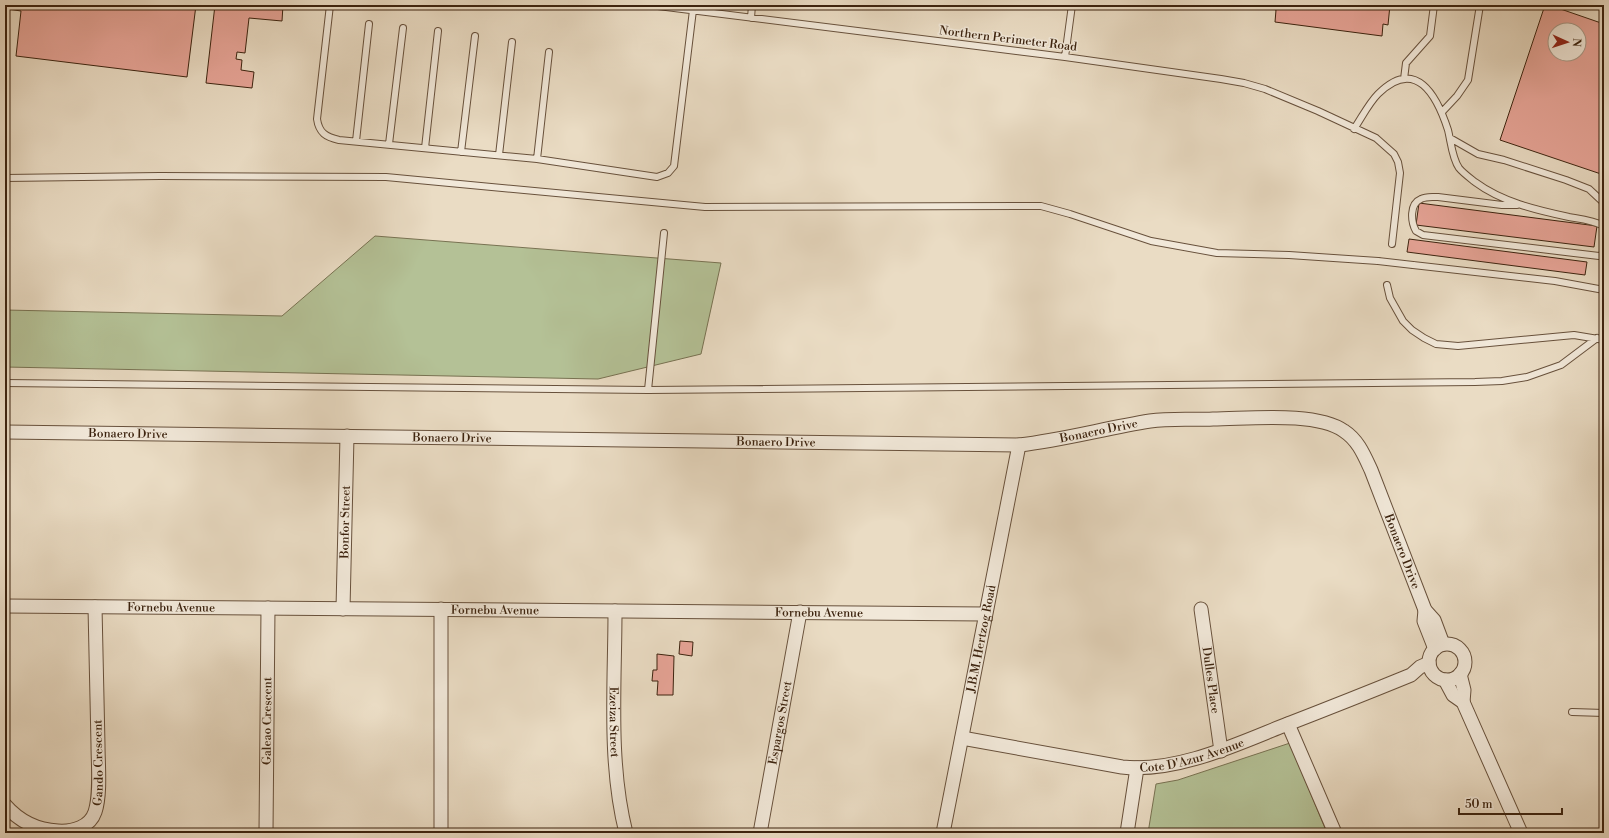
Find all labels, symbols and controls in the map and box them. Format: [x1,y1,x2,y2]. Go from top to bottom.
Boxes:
north arrow [1547,22,1587,62]
street label: Northern Perimeter Road [938,23,1078,55]
text: N [1569,38,1583,47]
street label: Bonaero Drive [1057,416,1139,446]
street label: Bonaero Drive [87,426,168,442]
street label: Bonaero Drive [411,430,492,446]
street label: Bonaero Drive [735,434,816,450]
street label: Bonfor Street [337,484,353,560]
street label: Bonaero Drive [1381,511,1424,591]
street label: J.B.M. Hertzog Road [963,583,999,695]
street label: Fornebu Avenue [127,599,215,615]
street label: Fornebu Avenue [451,602,539,618]
street label: Fornebu Avenue [775,605,863,621]
street label: Dulles Place [1199,646,1223,715]
street label: Galeao Crescent [259,676,275,765]
street label: Espargos Street [765,679,795,766]
street label: Ezeiza Street [606,686,623,759]
street label: Gando Crescent [89,719,106,807]
street label: Cote D'Azur Avenue [1139,735,1246,775]
scale bar [1459,790,1562,816]
text: 50 m [1465,797,1493,812]

